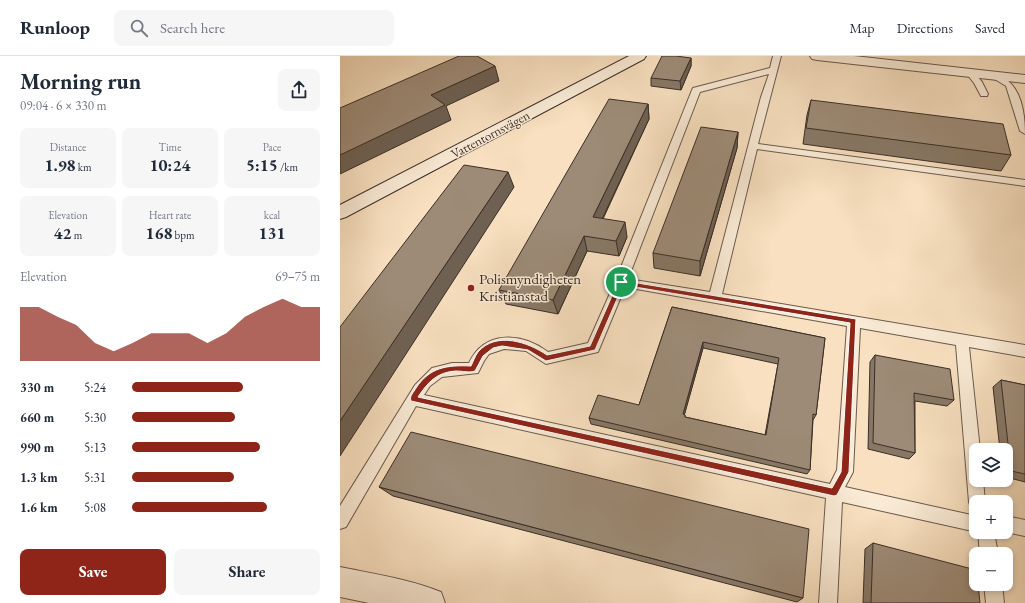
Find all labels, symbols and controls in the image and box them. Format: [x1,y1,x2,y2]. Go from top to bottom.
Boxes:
search box [114,10,394,46]
text: Runloop [20,15,90,40]
icon: search [128,17,150,39]
text: Search here [160,18,225,37]
text: Map [849,19,875,37]
text: Directions [897,19,953,37]
text: Saved [975,19,1005,37]
text: Morning run [20,67,141,96]
button: share [278,69,320,111]
text: 09:04 · 6 × 330 m [20,97,107,114]
street label: Vattentornsvägen [448,106,533,162]
text: Distance [50,140,86,154]
text: Time [159,140,181,154]
text: Pace [263,140,281,154]
text: 1.98 [44,154,76,176]
text: 10:24 [150,154,190,176]
text: 5:15 [246,154,278,176]
text: km [76,160,92,174]
text: /km [278,160,298,174]
text: Elevation [48,208,88,222]
text: Heart rate [149,208,191,222]
text: kcal [264,208,280,222]
text: 42 [54,222,72,244]
text: 168 [145,222,172,244]
text: 131 [259,222,285,244]
text: m [72,228,82,242]
text: bpm [172,228,195,242]
pin [604,265,638,299]
text: Elevation [20,268,67,285]
text: 69–75 m [275,268,320,285]
place label: Polismyndigheten Kristianstad [479,269,581,305]
icon: arrive [610,271,632,293]
marker: Polismyndigheten Kristianstad [466,283,476,293]
text: 330 m [20,379,54,396]
text: 5:24 [84,379,106,396]
text: 660 m [20,409,54,426]
text: 5:30 [84,409,106,426]
text: 990 m [20,439,54,456]
text: 5:13 [84,439,106,456]
map controls [969,443,1013,591]
button: layers [969,443,1013,487]
text: 1.3 km [20,469,58,486]
text: 5:31 [84,469,106,486]
button: + [969,495,1013,539]
text: 1.6 km [20,499,58,516]
text: 5:08 [84,499,106,516]
button: − [969,547,1013,591]
button: Save [20,549,166,595]
button: Share [174,549,320,595]

